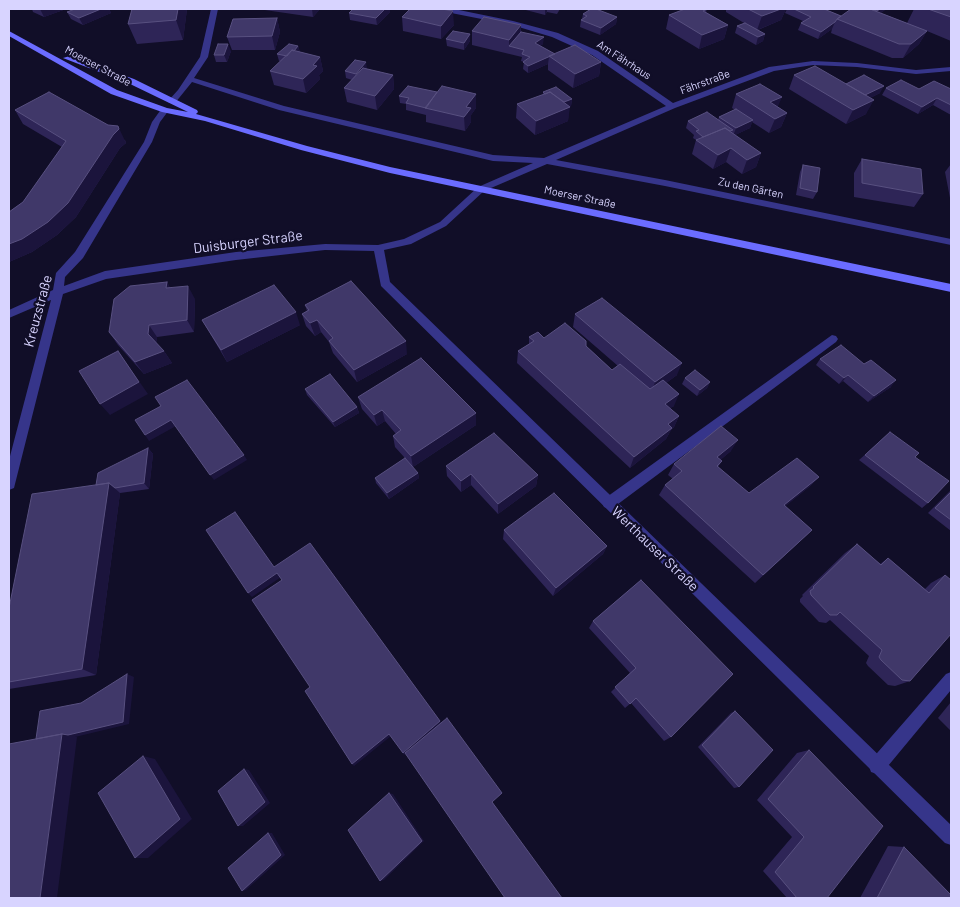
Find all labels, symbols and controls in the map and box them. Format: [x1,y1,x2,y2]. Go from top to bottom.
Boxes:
street label: Am Fährhaus [594,38,654,82]
street label: Moerser Straße [63,43,133,89]
street label: Fährstraße [678,67,732,97]
street label: Zu den Gärten [717,175,785,201]
street label: Moerser Straße [543,183,617,211]
street label: Duisburger Straße [192,227,304,257]
street label: Kreuzstraße [20,273,56,349]
street label: Werthauser Straße [608,503,702,595]

